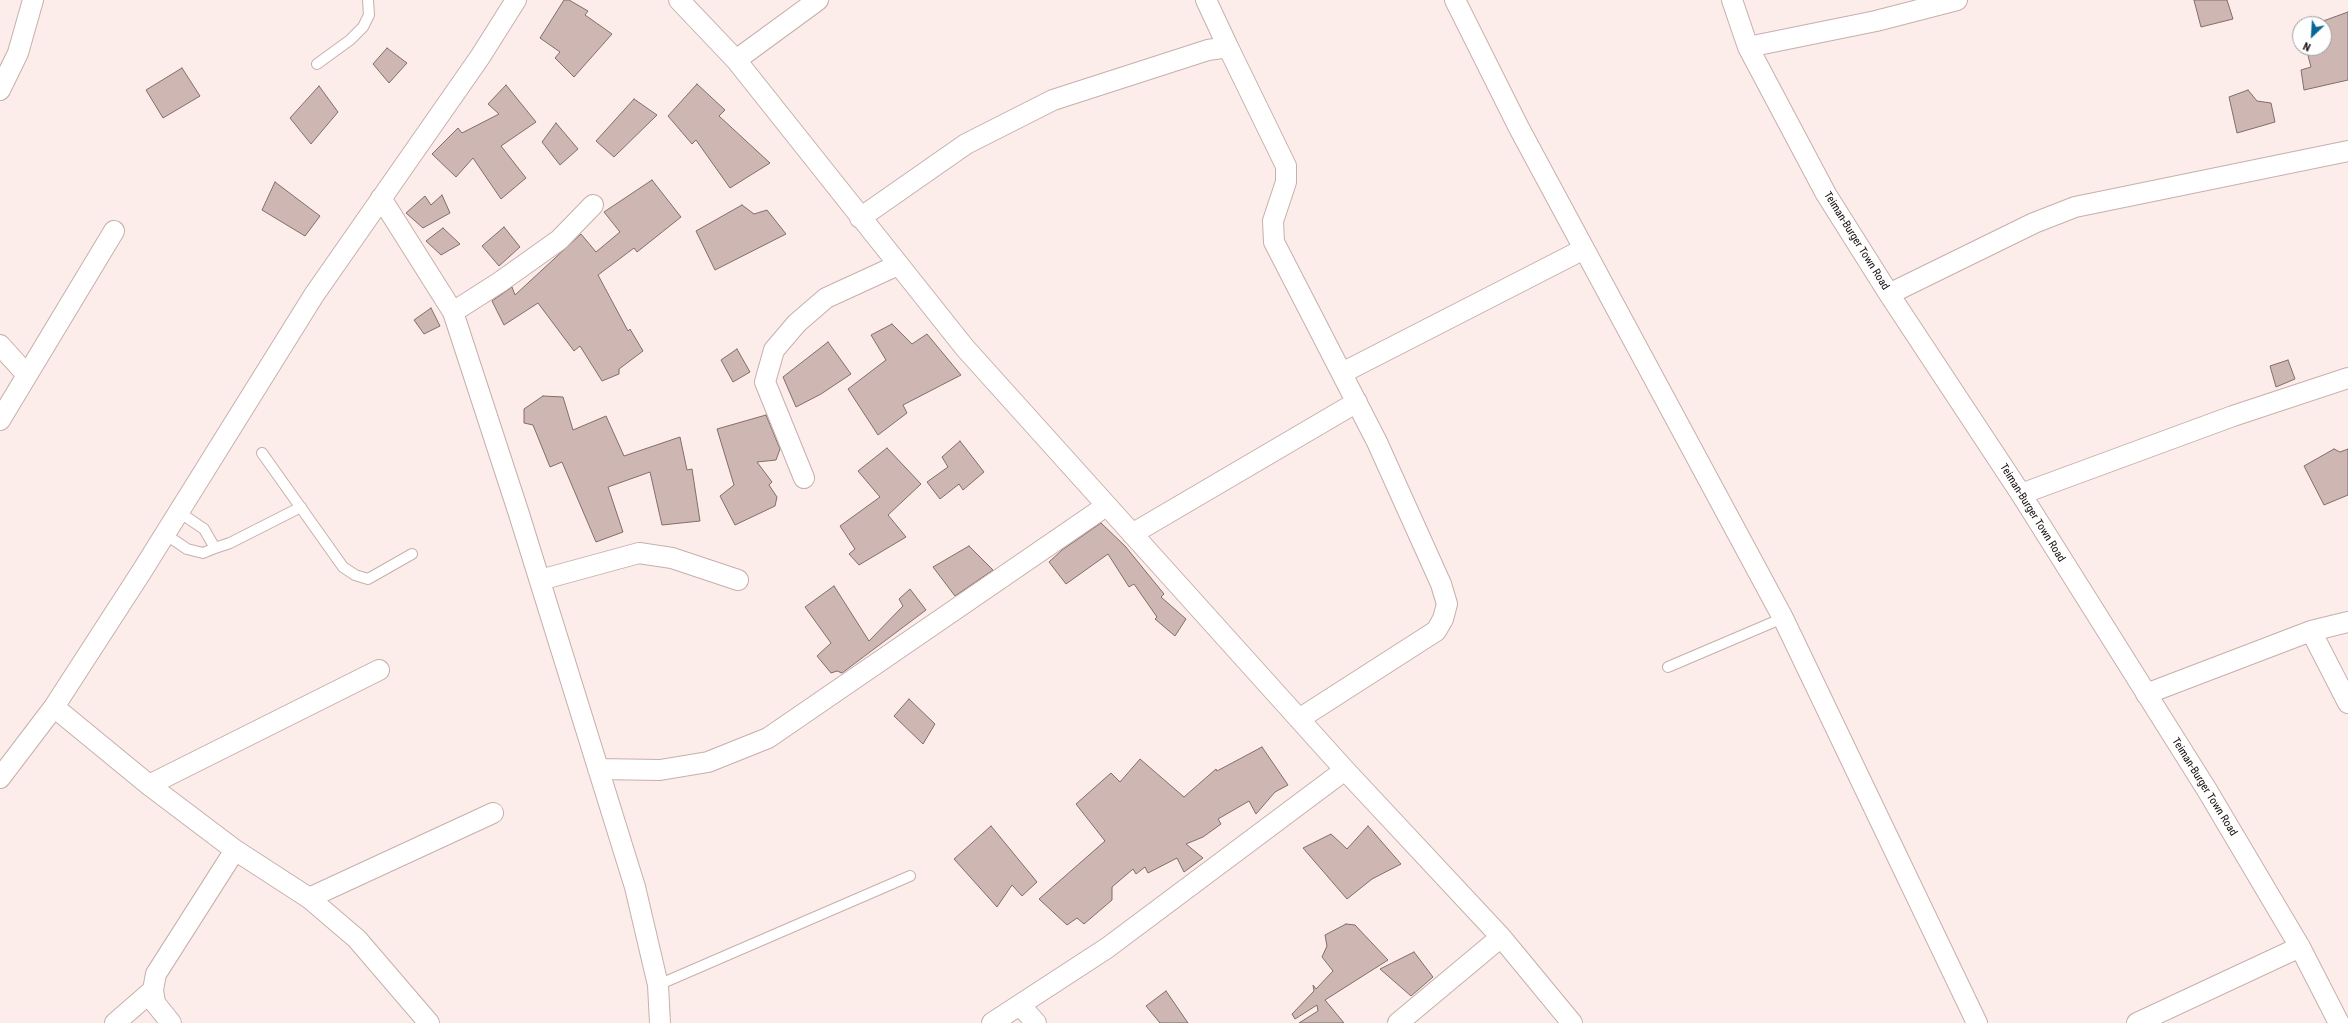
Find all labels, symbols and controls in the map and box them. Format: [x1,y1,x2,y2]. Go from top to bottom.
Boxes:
north arrow [2292,16,2332,56]
text: N [2301,39,2313,54]
street label: Teiman-Burger Town Road [1820,189,1892,293]
street label: Teiman-Burger Town Road [1996,461,2068,565]
street label: Teiman-Burger Town Road [2168,735,2240,839]

